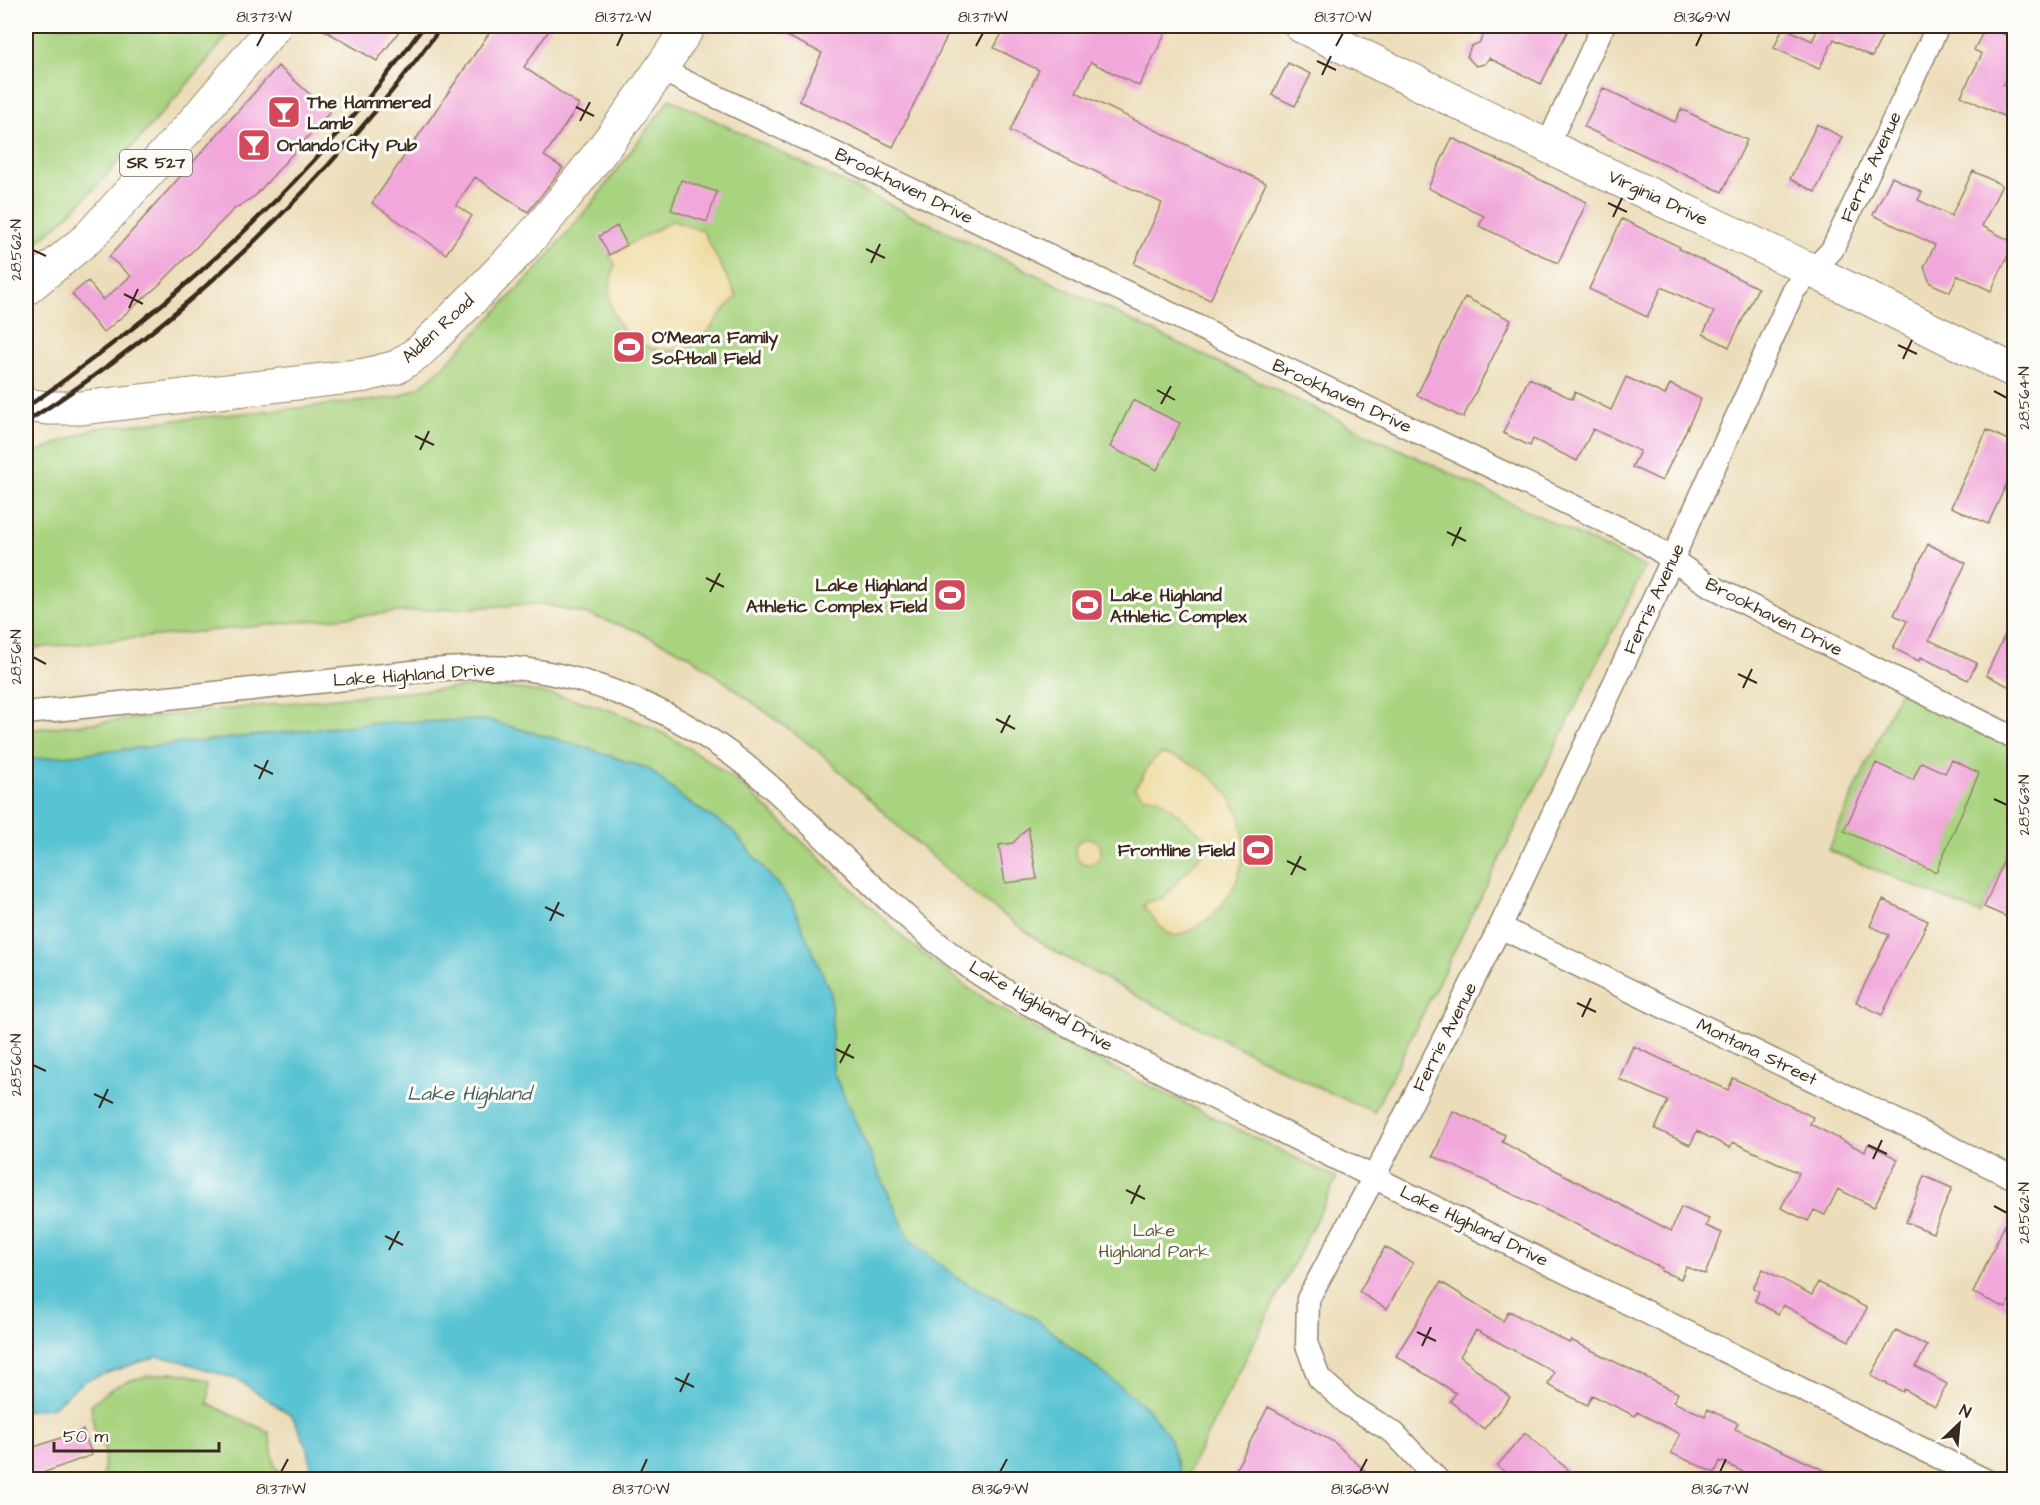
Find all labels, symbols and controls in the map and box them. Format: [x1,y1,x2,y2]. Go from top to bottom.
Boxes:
text: 81.373°W [236,7,292,28]
text: 81.372°W [595,7,651,28]
text: 81.371°W [958,7,1008,28]
text: 81.370°W [1314,7,1372,28]
text: 81.369°W [1674,7,1730,28]
place label: The Hammered Lamb [306,90,432,136]
bar icon: The Hammered Lamb [266,94,302,130]
street label: Ferris Avenue [1834,107,1908,226]
bar icon: Orlando City Pub [236,127,272,163]
place label: Orlando City Pub [277,133,418,159]
street label: Brookhaven Drive [831,142,977,230]
road number: SR 527 [120,150,192,176]
street label: Virginia Drive [1604,164,1712,233]
text: 28.562°N [6,219,27,281]
street label: Alden Road [396,289,480,369]
place label: O’Meara Family Softball Field [651,325,778,371]
sports icon: O’Meara Family Softball Field [611,329,647,365]
street label: Brookhaven Drive [1268,353,1416,439]
text: 28.564°N [2014,366,2035,430]
street label: Ferris Avenue [1617,539,1691,658]
street label: Brookhaven Drive [1701,572,1847,662]
place label: Lake Highland Athletic Complex Field [746,573,928,619]
sports icon: Lake Highland Athletic Complex Field [932,577,968,613]
place label: Lake Highland Athletic Complex [1110,583,1247,629]
sports icon: Lake Highland Athletic Complex [1069,587,1105,623]
text: 28.561°N [6,629,27,685]
street label: Lake Highland Drive [332,657,496,694]
text: 28.563°N [2014,775,2035,835]
sports icon: Frontline Field [1240,832,1276,868]
place label: Frontline Field [1118,838,1236,863]
street label: Lake Highland Drive [964,955,1118,1058]
street label: Ferris Avenue [1407,978,1483,1096]
street label: Montana Street [1692,1012,1822,1092]
text: 28.560°N [6,1034,27,1096]
water label: Lake Highland [407,1080,535,1109]
street label: Lake Highland Drive [1395,1179,1553,1274]
text: 28.562°N [2014,1182,2035,1244]
park label: Lake Highland Park [1099,1218,1209,1265]
north arrow [1929,1394,1989,1454]
text: N [1956,1399,1974,1424]
scale bar [54,1415,219,1453]
text: 50 m [63,1424,108,1449]
text: 81.371°W [256,1479,306,1500]
text: 81.370°W [612,1479,670,1500]
text: 81.369°W [972,1479,1028,1500]
text: 81.368°W [1331,1479,1389,1500]
text: 81.367°W [1691,1479,1749,1500]

